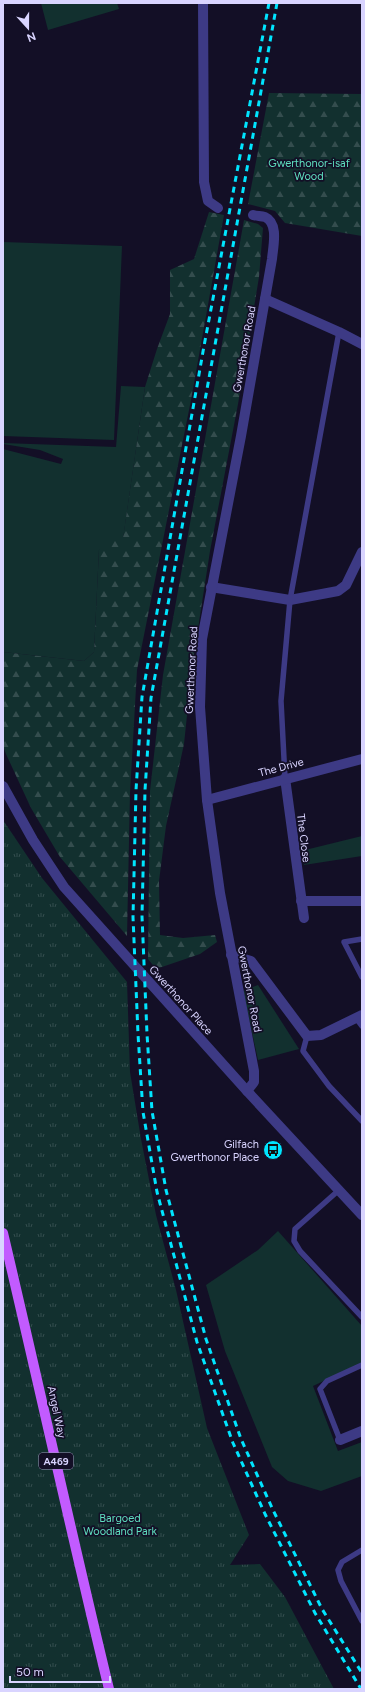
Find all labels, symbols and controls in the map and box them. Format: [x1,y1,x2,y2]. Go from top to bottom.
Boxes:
north arrow [8,8,48,48]
text: N [25,29,38,44]
park label: Gwerthonor-isaf Wood [268,157,351,183]
street label: Gwerthonor Road [230,305,258,393]
street label: Gwerthonor Road [183,626,200,714]
street label: The Drive [257,755,305,780]
street label: The Close [294,813,313,863]
street label: Gwerthonor Road [235,945,264,1033]
street label: Gwerthonor Place [146,963,215,1038]
place label: Gilfach Gwerthonor Place [170,1138,259,1164]
bus stop icon: Gilfach Gwerthonor Place [262,1139,284,1161]
street label: Angel Way [45,1385,68,1439]
road number: A469 [39,1453,73,1469]
park label: Bargoed Woodland Park [83,1512,157,1538]
scale bar [10,1658,110,1684]
text: 50 m [16,1665,44,1679]

